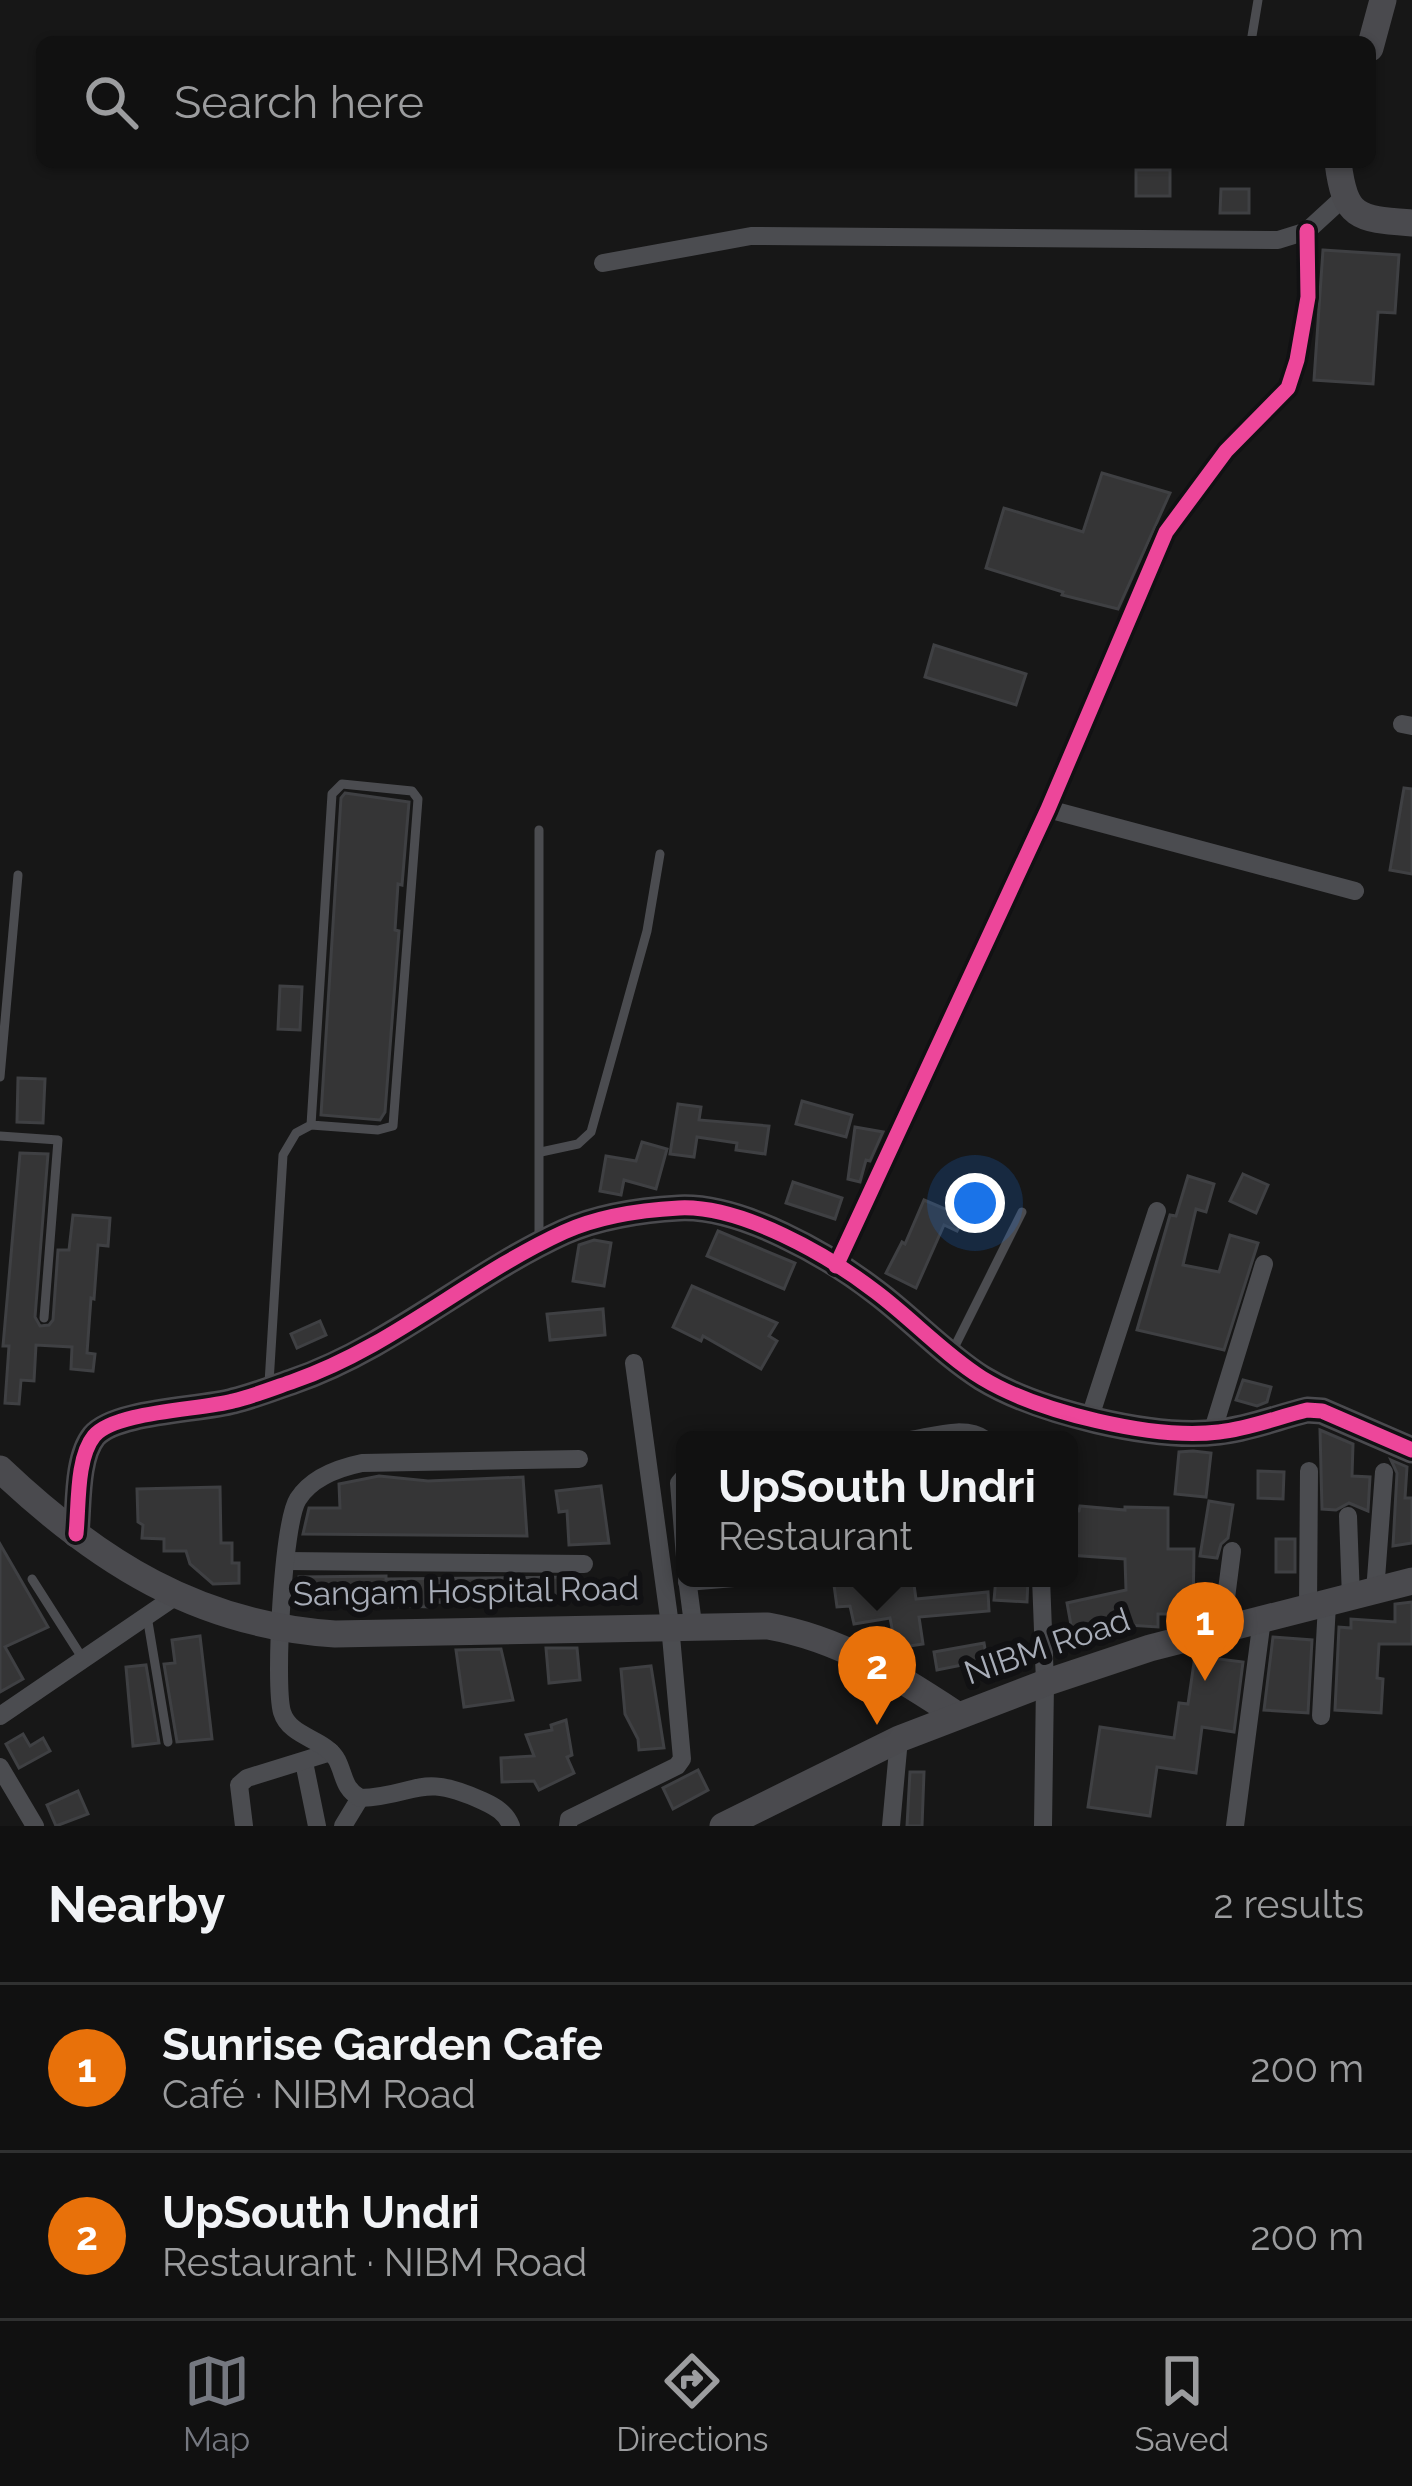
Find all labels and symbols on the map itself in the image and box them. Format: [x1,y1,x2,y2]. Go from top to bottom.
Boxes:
your location [945,1173,1005,1233]
street label: Sangam Hospital Road [293,1568,639,1614]
pin: 1 [1166,1582,1244,1681]
street label: NIBM Road [959,1600,1135,1692]
pin: 2 [838,1626,916,1725]

